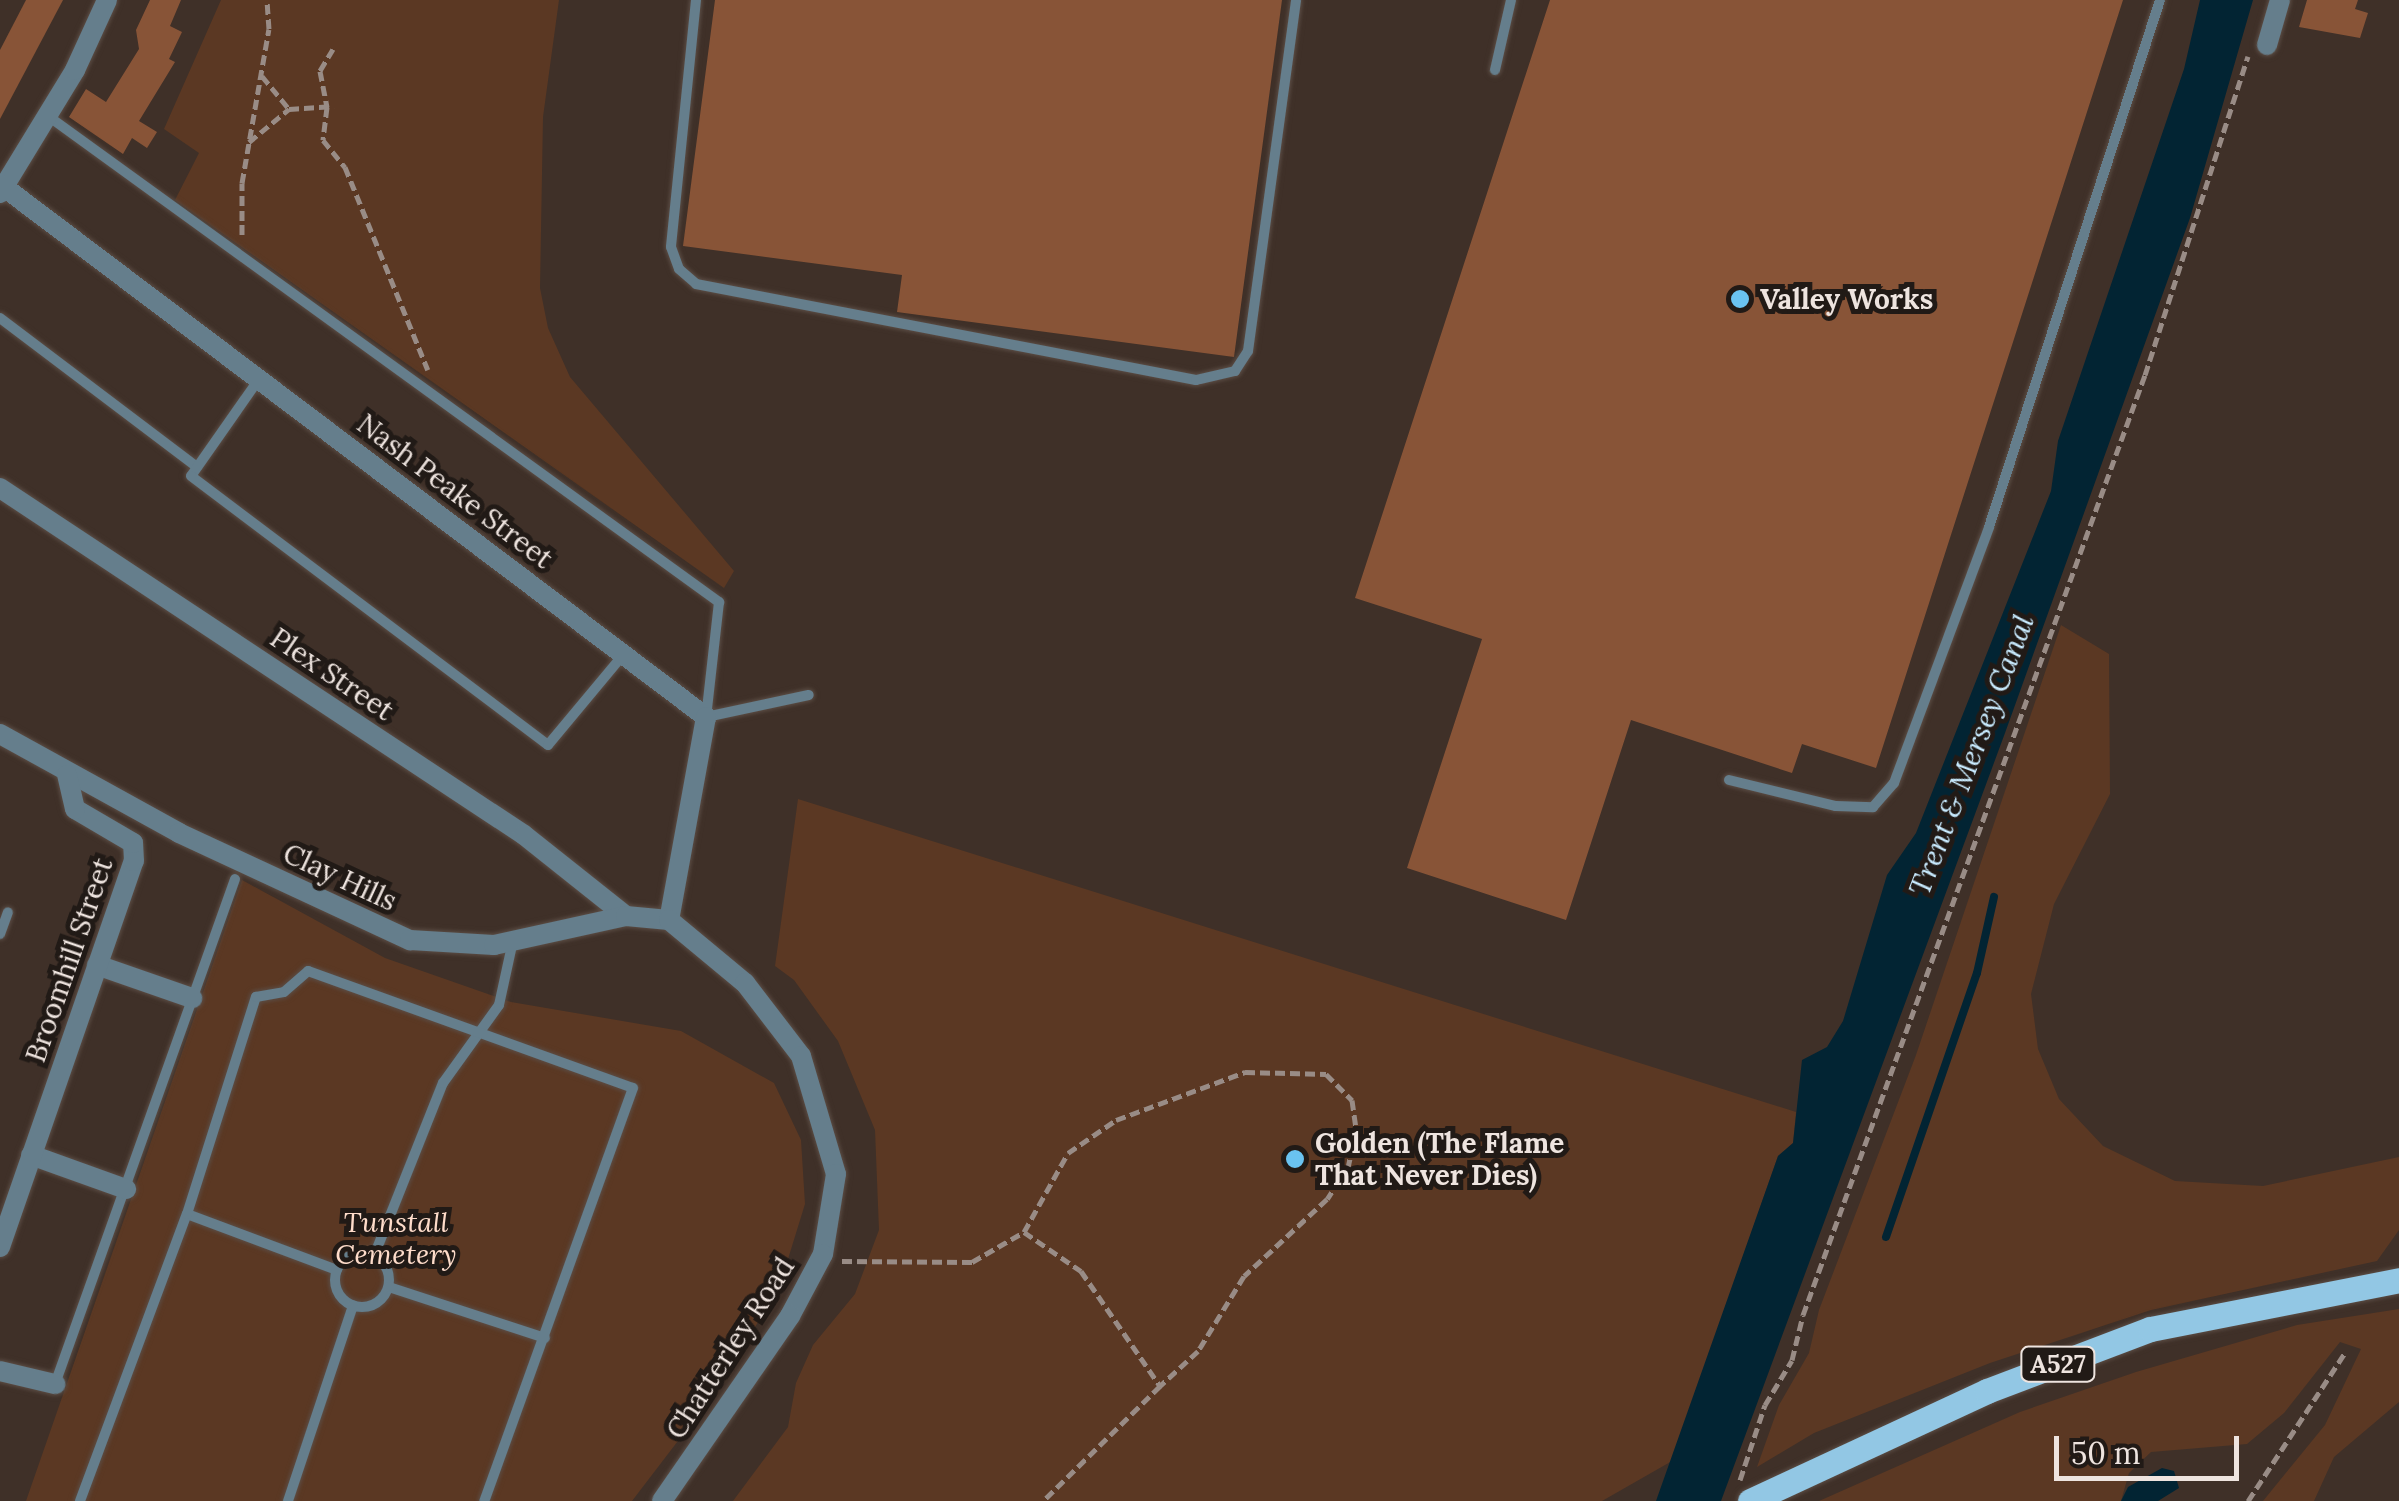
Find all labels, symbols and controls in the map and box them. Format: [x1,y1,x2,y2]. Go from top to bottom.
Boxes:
place label: Valley Works [1760,282,1933,316]
marker: Valley Works [1729,288,1751,310]
street label: Nash Peake Street [351,407,559,575]
water label: Trent & Mersey Canal [1901,609,2041,901]
street label: Plex Street [264,621,400,727]
street label: Clay Hills [278,836,402,918]
street label: Broomhill Street [18,854,120,1066]
place label: Golden (The Flame That Never Dies) [1315,1126,1564,1192]
marker: Golden (The Flame That Never Dies) [1284,1148,1306,1170]
park label: Tunstall Cemetery [335,1205,457,1271]
street label: Chatterley Road [659,1251,801,1445]
road number: A527 [2018,1344,2098,1384]
scale bar [2059,1416,2244,1478]
text: 50 m [2071,1434,2141,1472]

